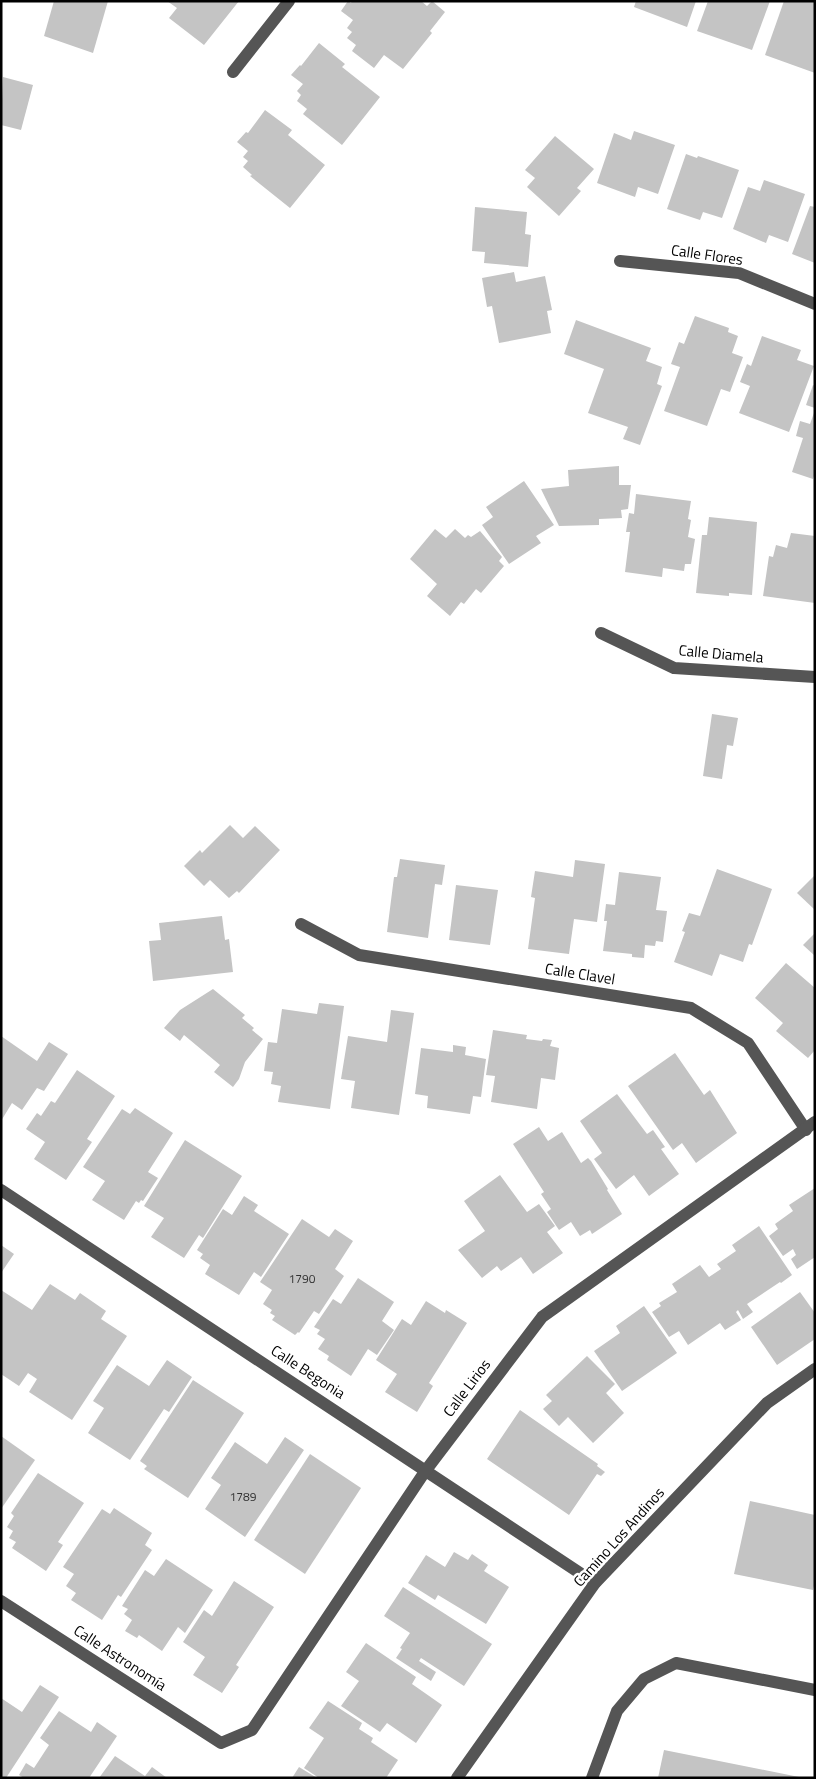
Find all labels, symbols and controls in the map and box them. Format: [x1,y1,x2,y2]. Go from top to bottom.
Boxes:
street label: Calle Flores [670,238,745,271]
street label: Calle Diamela [678,638,765,669]
street label: Calle Clavel [543,957,617,990]
house number: 1790 [289,1269,316,1288]
street label: Calle Begonia [266,1339,350,1405]
street label: Calle Lirios [437,1354,496,1422]
street label: Camino Los Andinos [568,1482,670,1592]
house number: 1789 [230,1487,257,1506]
street label: Calle Astronomía [69,1619,172,1697]

